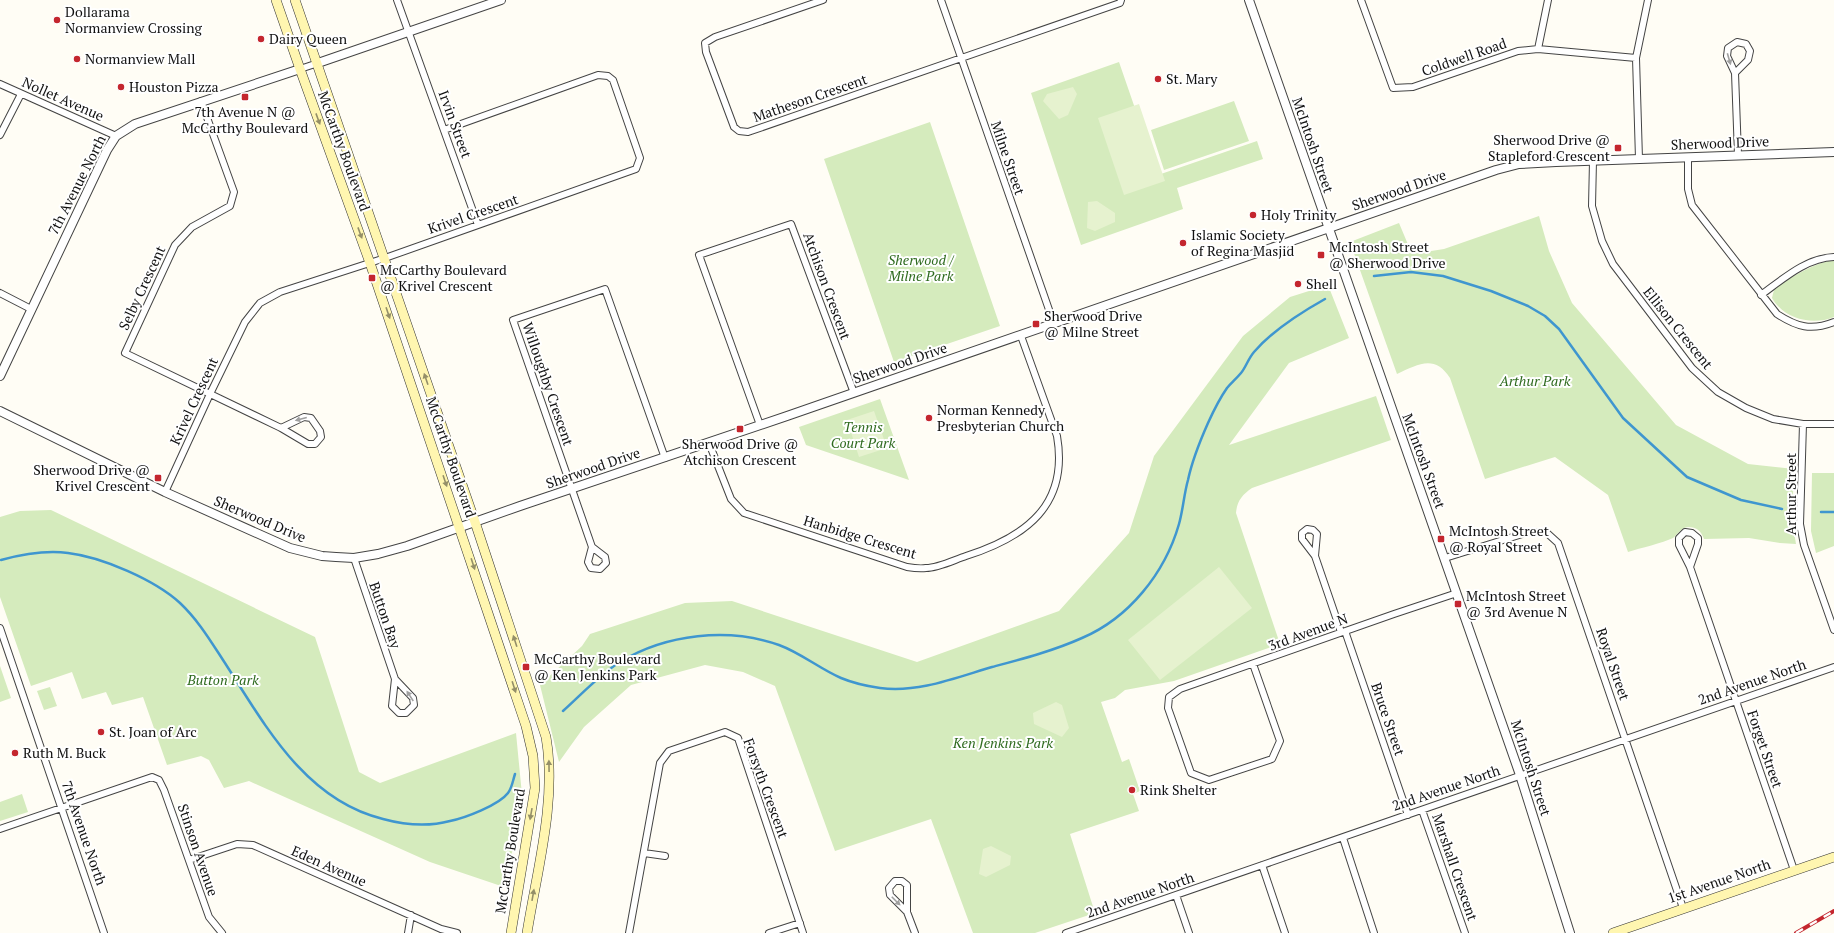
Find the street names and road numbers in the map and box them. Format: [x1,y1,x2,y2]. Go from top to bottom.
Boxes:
street label: Coldwell Road [1419,33,1509,80]
street label: Matheson Crescent [750,69,870,126]
street label: Nollet Avenue [19,72,107,125]
street label: Irvin Street [434,87,477,161]
street label: McCarthy Boulevard [314,88,375,214]
street label: McIntosh Street [1288,95,1339,196]
street label: Milne Street [987,118,1030,198]
street label: Sherwood Drive [1670,131,1769,154]
street label: 7th Avenue North [43,132,110,238]
street label: Sherwood Drive [1349,165,1448,215]
street label: Krivel Crescent [425,189,521,238]
street label: Atchison Crescent [799,230,856,343]
street label: Selby Crescent [114,242,170,333]
street label: Ellison Crescent [1639,283,1718,373]
street label: Willoughby Crescent [518,320,579,449]
street label: Sherwood Drive [850,338,949,388]
street label: Krivel Crescent [165,353,222,448]
street label: McCarthy Boulevard [422,394,481,520]
street label: McIntosh Street [1398,411,1451,512]
street label: Sherwood Drive [543,443,642,493]
street label: Arthur Street [1781,452,1800,535]
street label: Sherwood Drive [211,491,309,547]
street label: Hanbidge Crescent [801,510,920,563]
street label: Button Bay [365,579,406,652]
street label: 3rd Avenue N [1265,608,1350,655]
street label: Royal Street [1592,625,1635,703]
street label: 2nd Avenue North [1695,654,1808,709]
street label: Bruce Street [1367,680,1410,759]
street label: Forget Street [1743,707,1788,791]
street label: McIntosh Street [1507,717,1556,819]
street label: Forsyth Crescent [740,735,794,841]
street label: 2nd Avenue North [1389,760,1502,815]
street label: 7th Avenue North [58,778,111,888]
street label: McCarthy Boulevard [490,787,529,915]
street label: Stinson Avenue [174,801,223,898]
street label: Marshall Crescent [1428,811,1483,924]
street label: Eden Avenue [289,841,370,891]
street label: 1st Avenue North [1665,854,1773,907]
street label: 2nd Avenue North [1083,867,1196,922]

